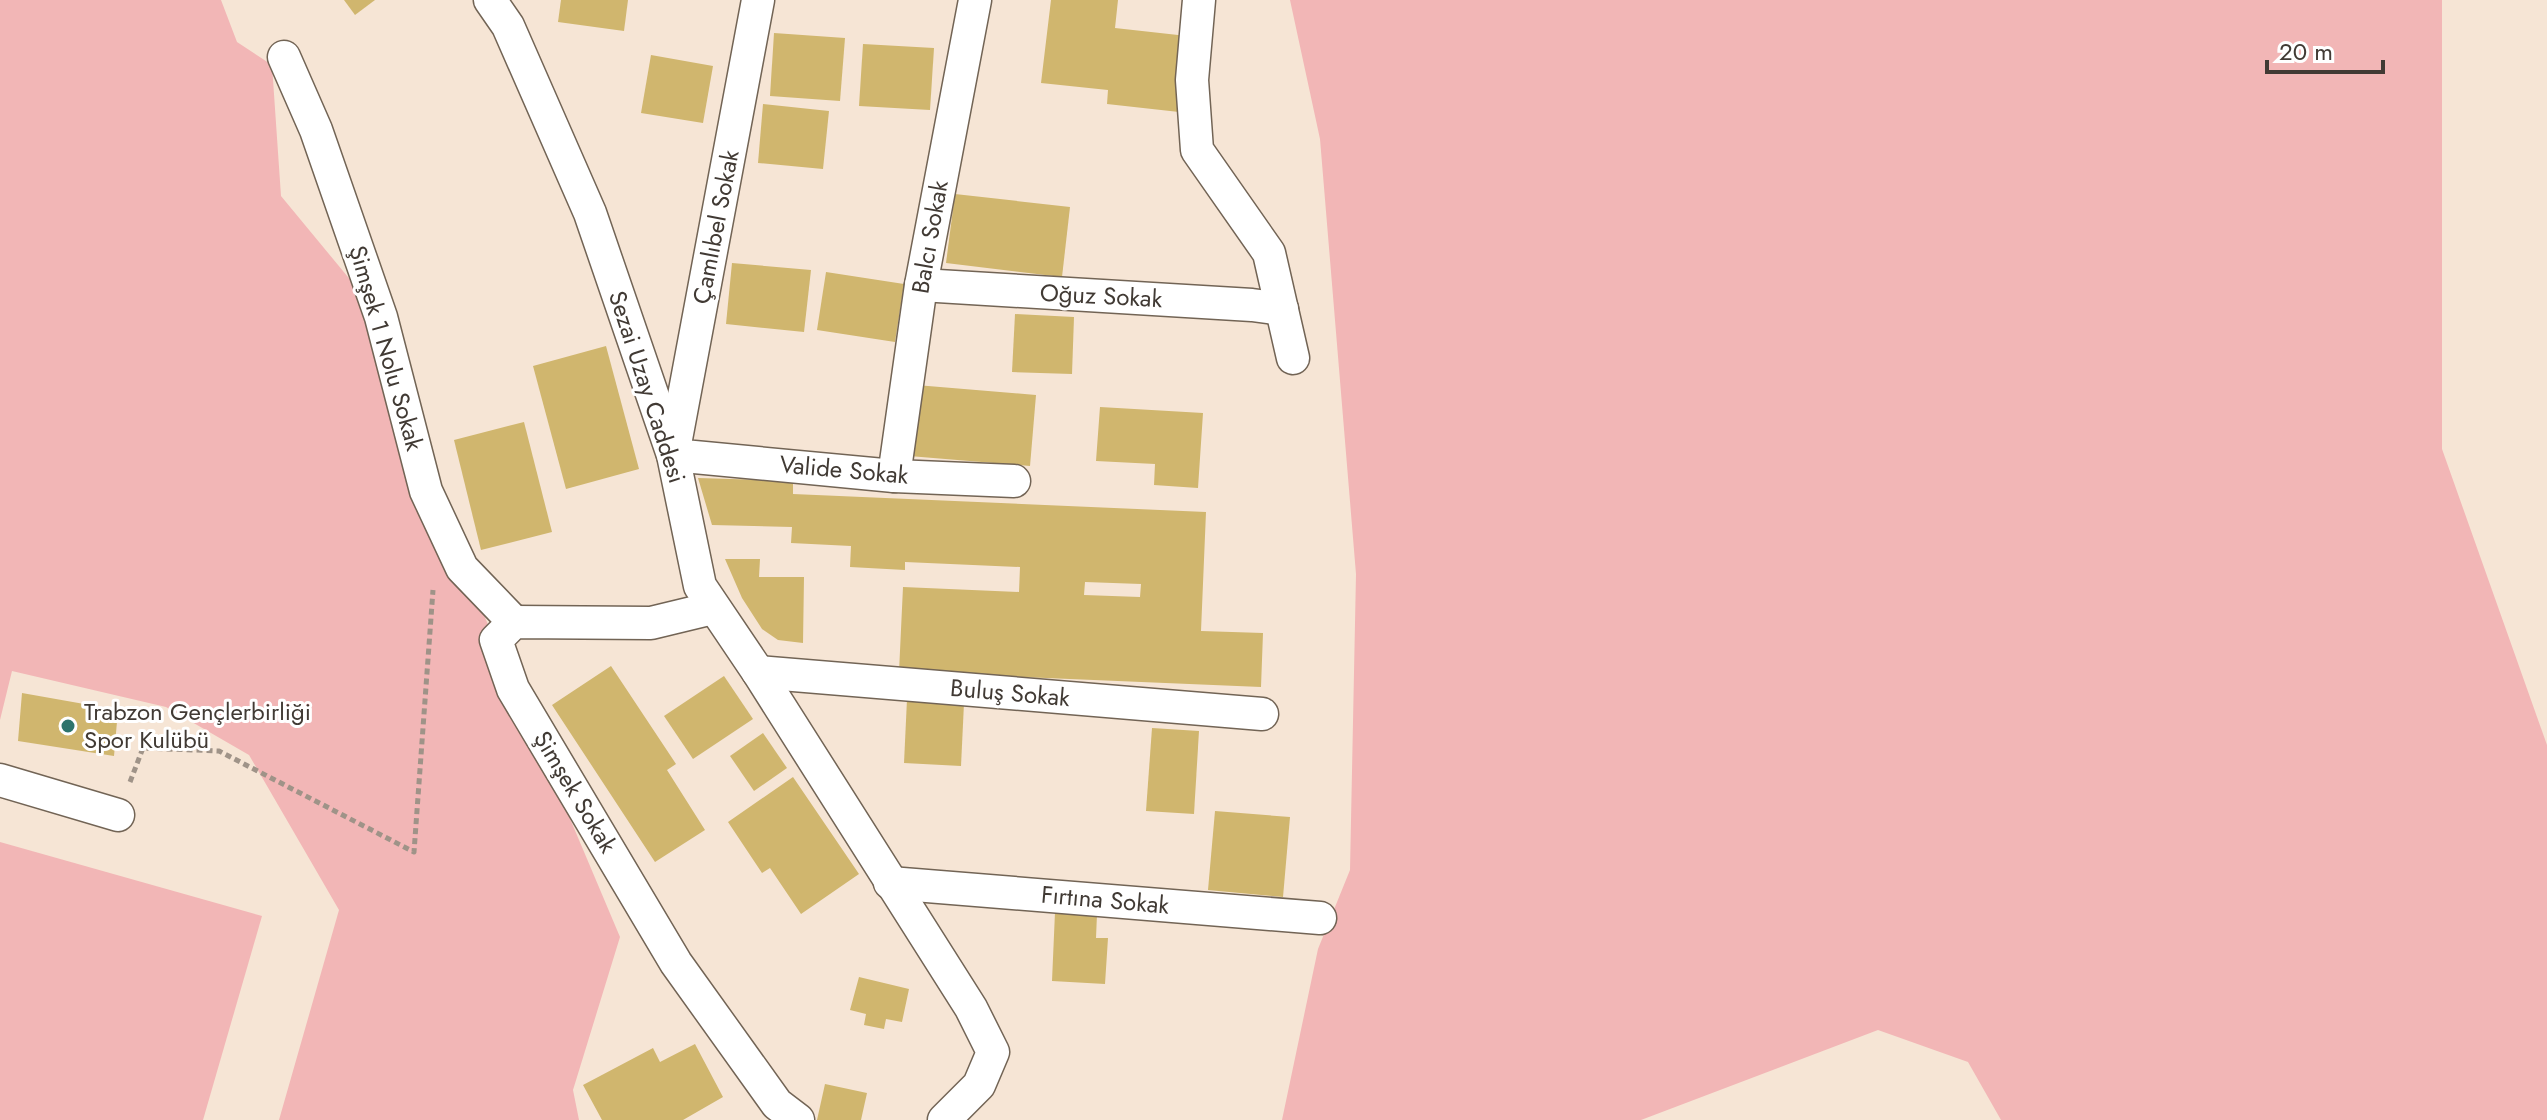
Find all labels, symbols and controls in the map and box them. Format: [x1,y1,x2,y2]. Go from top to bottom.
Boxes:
scale bar [2267,24,2383,74]
text: 20 m [2279,34,2333,69]
street label: Çamlıbel Sokak [683,147,748,307]
street label: Balcı Sokak [902,177,957,296]
street label: Şimşek 1 Nolu Sokak [340,241,433,455]
street label: Oğuz Sokak [1039,275,1163,316]
street label: Sezai Uzay Caddesi [600,286,695,487]
street label: Valide Sokak [778,446,910,493]
street label: Buluş Sokak [949,670,1072,715]
place label: Trabzon Gençlerbirliği Spor Kulübü [84,694,311,757]
marker: Trabzon Gençlerbirliği Spor Kulübü [59,717,77,735]
street label: Şimşek Sokak [525,724,626,860]
street label: Fırtına Sokak [1040,876,1171,923]

